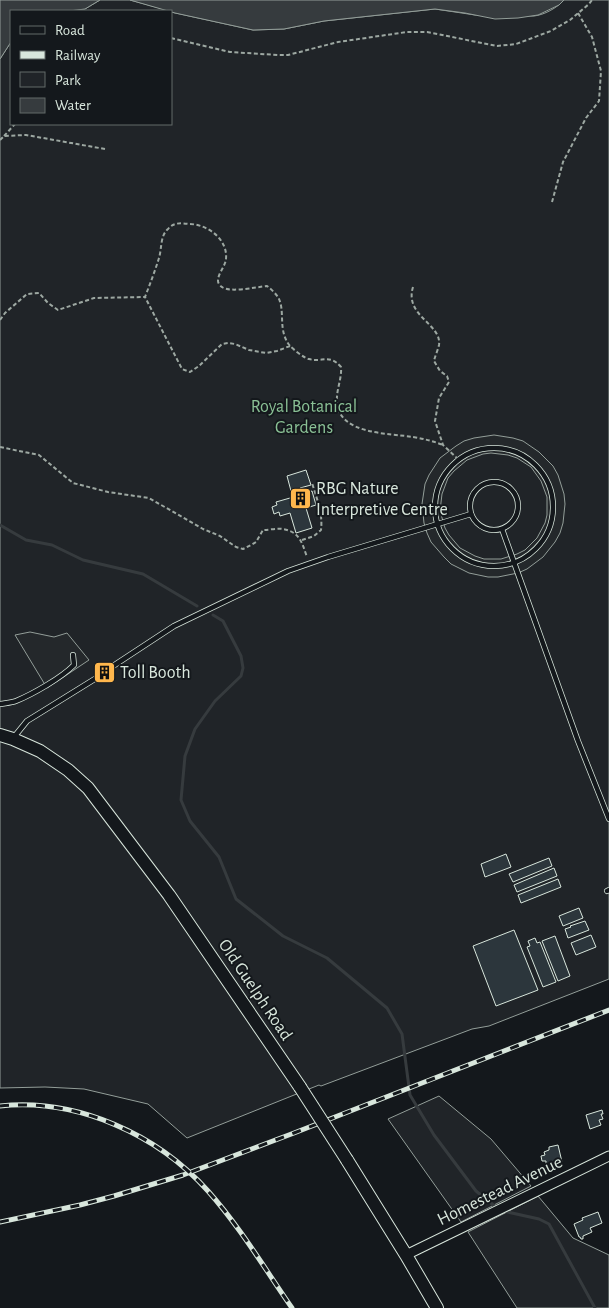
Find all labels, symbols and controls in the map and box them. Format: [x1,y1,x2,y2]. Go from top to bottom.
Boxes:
legend [10,10,172,125]
text: Road [55,23,85,38]
text: Railway [55,48,101,63]
text: Park [55,73,81,88]
text: Water [55,98,91,113]
park label: Royal Botanical Gardens [251,398,357,437]
place label: RBG Nature Interpretive Centre [316,480,448,519]
building icon: RBG Nature Interpretive Centre [288,487,312,511]
building icon: Toll Booth [92,661,116,685]
place label: Toll Booth [120,664,191,682]
street label: Old Guelph Road [215,936,295,1044]
street label: Homestead Avenue [435,1153,565,1229]

